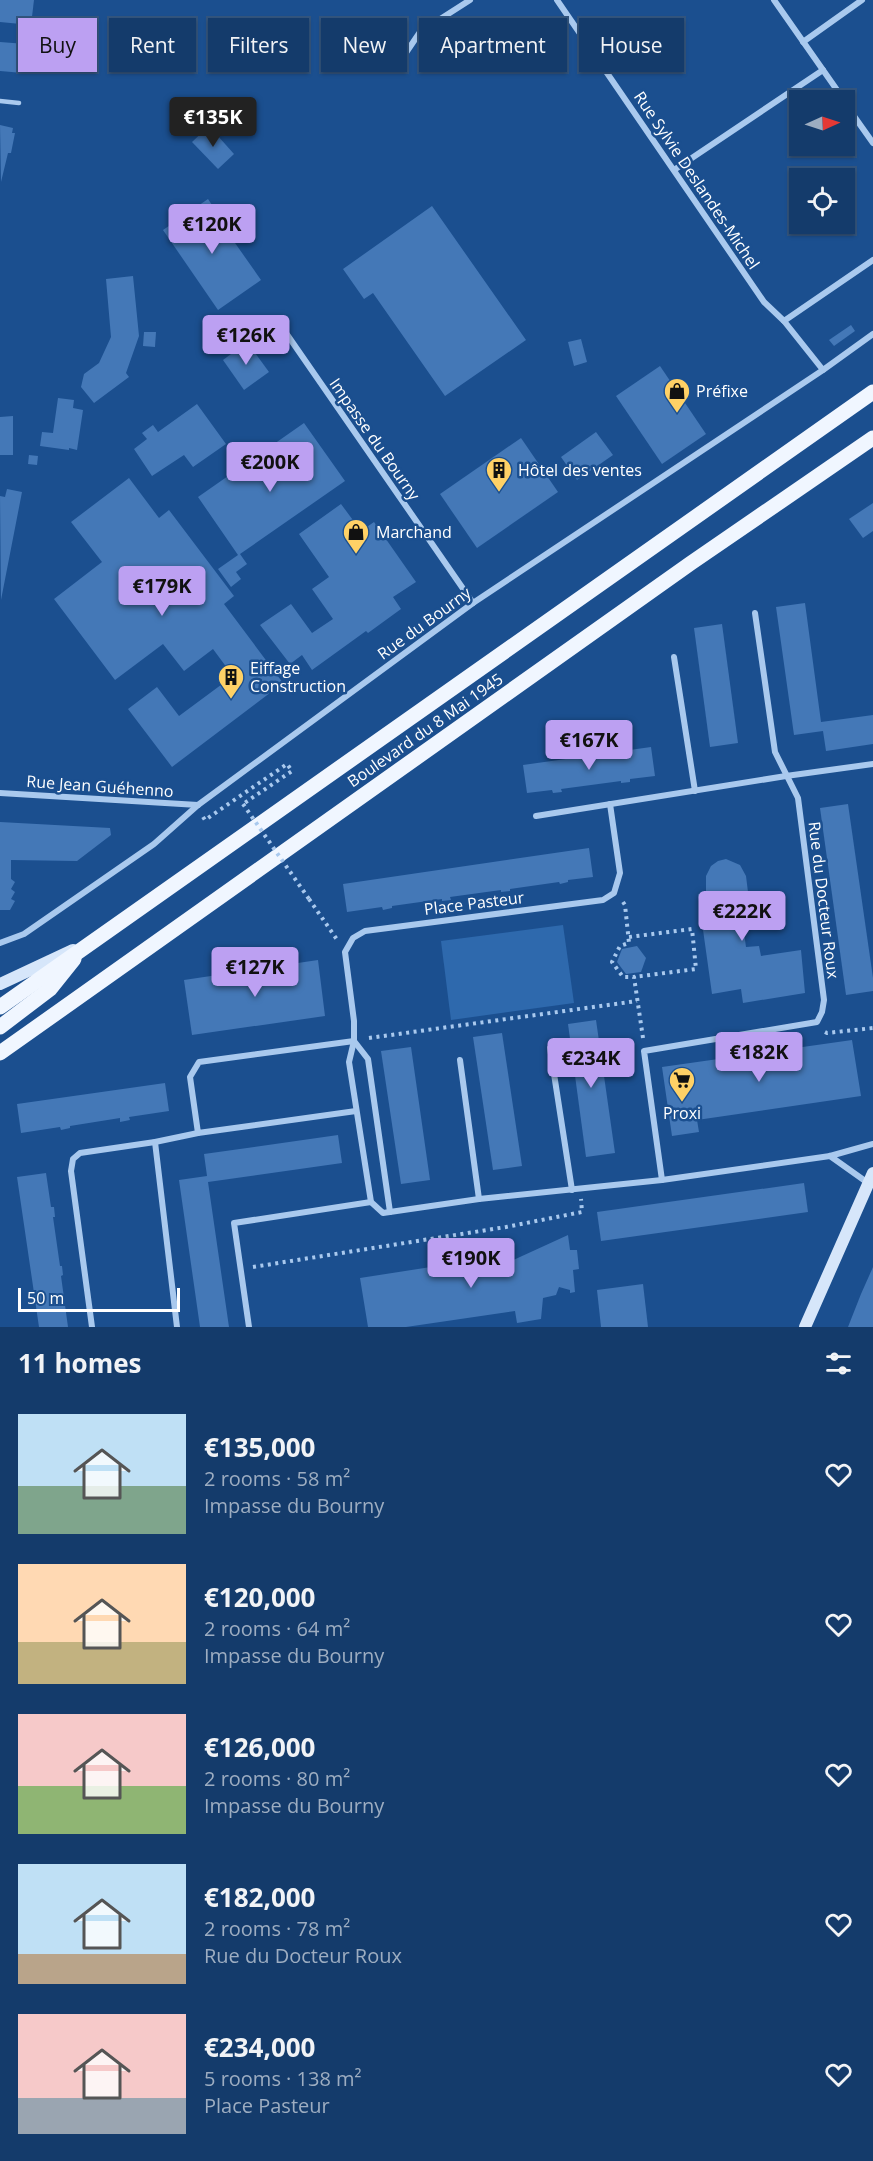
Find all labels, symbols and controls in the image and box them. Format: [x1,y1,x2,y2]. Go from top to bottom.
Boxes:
chip: Buy [18,18,97,72]
chip: Rent [109,18,196,72]
chip: Filters [208,18,309,72]
chip: New [321,18,407,72]
chip: Apartment [419,18,567,72]
chip: House [579,18,684,72]
street label: Rue Sylvie Deslandes-Michel [629,87,765,273]
north arrow [789,90,855,156]
map controls [789,90,855,234]
pin: €135K [171,97,255,148]
text: €135K [183,103,243,130]
button: locate [789,168,855,234]
pin: €120K [170,204,254,255]
text: €120K [182,210,242,237]
pin: €126K [204,315,288,366]
text: €126K [216,321,276,348]
street label: Impasse du Bourny [325,374,426,505]
shop icon: Préfixe [662,376,692,414]
place label: Préfixe [696,380,748,402]
pin: €200K [228,442,312,493]
text: €200K [240,448,300,475]
building icon: Hôtel des ventes [484,455,514,493]
place label: Hôtel des ventes [518,459,642,481]
shop icon: Marchand [341,517,371,555]
place label: Marchand [376,521,452,543]
pin: €179K [120,566,204,617]
text: €179K [132,572,192,599]
street label: Rue du Bourny [373,581,476,664]
place label: Eiffage Construction [250,657,346,697]
building icon: Eiffage Construction [216,662,246,700]
street label: Boulevard du 8 Mai 1945 [343,668,507,792]
pin: €167K [547,720,631,771]
text: €167K [559,726,619,753]
street label: Rue Jean Guéhenno [26,770,174,802]
street label: Rue du Docteur Roux [803,820,845,981]
street label: Place Pasteur [423,886,526,920]
pin: €222K [700,891,784,942]
text: €222K [712,897,772,924]
pin: €127K [213,947,297,998]
text: €127K [225,953,285,980]
pin: €182K [717,1032,801,1083]
pin: €234K [549,1038,633,1089]
text: €182K [729,1038,789,1065]
text: €234K [561,1044,621,1071]
supermarket icon: Proxi [667,1065,697,1103]
place label: Proxi [663,1102,701,1124]
pin: €190K [429,1238,513,1289]
text: €190K [441,1244,501,1271]
scale bar [18,1285,180,1312]
text: 50 m [27,1287,64,1309]
text: 11 homes [18,1345,142,1381]
icon: filters [822,1347,855,1380]
text: €135,000 [204,1429,315,1465]
icon: home [66,1438,138,1510]
icon: heart [822,1458,855,1491]
text: 2 rooms · 58 m² [204,1465,350,1492]
text: Impasse du Bourny [204,1492,384,1519]
text: €120,000 [204,1579,315,1615]
icon: home [66,1588,138,1660]
icon: heart [822,1608,855,1641]
text: 2 rooms · 64 m² [204,1615,350,1642]
text: Impasse du Bourny [204,1642,384,1669]
text: €126,000 [204,1729,315,1765]
icon: home [66,1738,138,1810]
icon: heart [822,1758,855,1791]
text: 2 rooms · 80 m² [204,1765,350,1792]
text: Impasse du Bourny [204,1792,384,1819]
text: €182,000 [204,1879,315,1915]
icon: home [66,1888,138,1960]
icon: heart [822,1908,855,1941]
text: 2 rooms · 78 m² [204,1915,350,1942]
text: Rue du Docteur Roux [204,1942,402,1969]
text: €234,000 [204,2029,315,2065]
icon: home [66,2038,138,2110]
icon: heart [822,2058,855,2091]
text: 5 rooms · 138 m² [204,2065,362,2092]
text: Place Pasteur [204,2092,330,2119]

